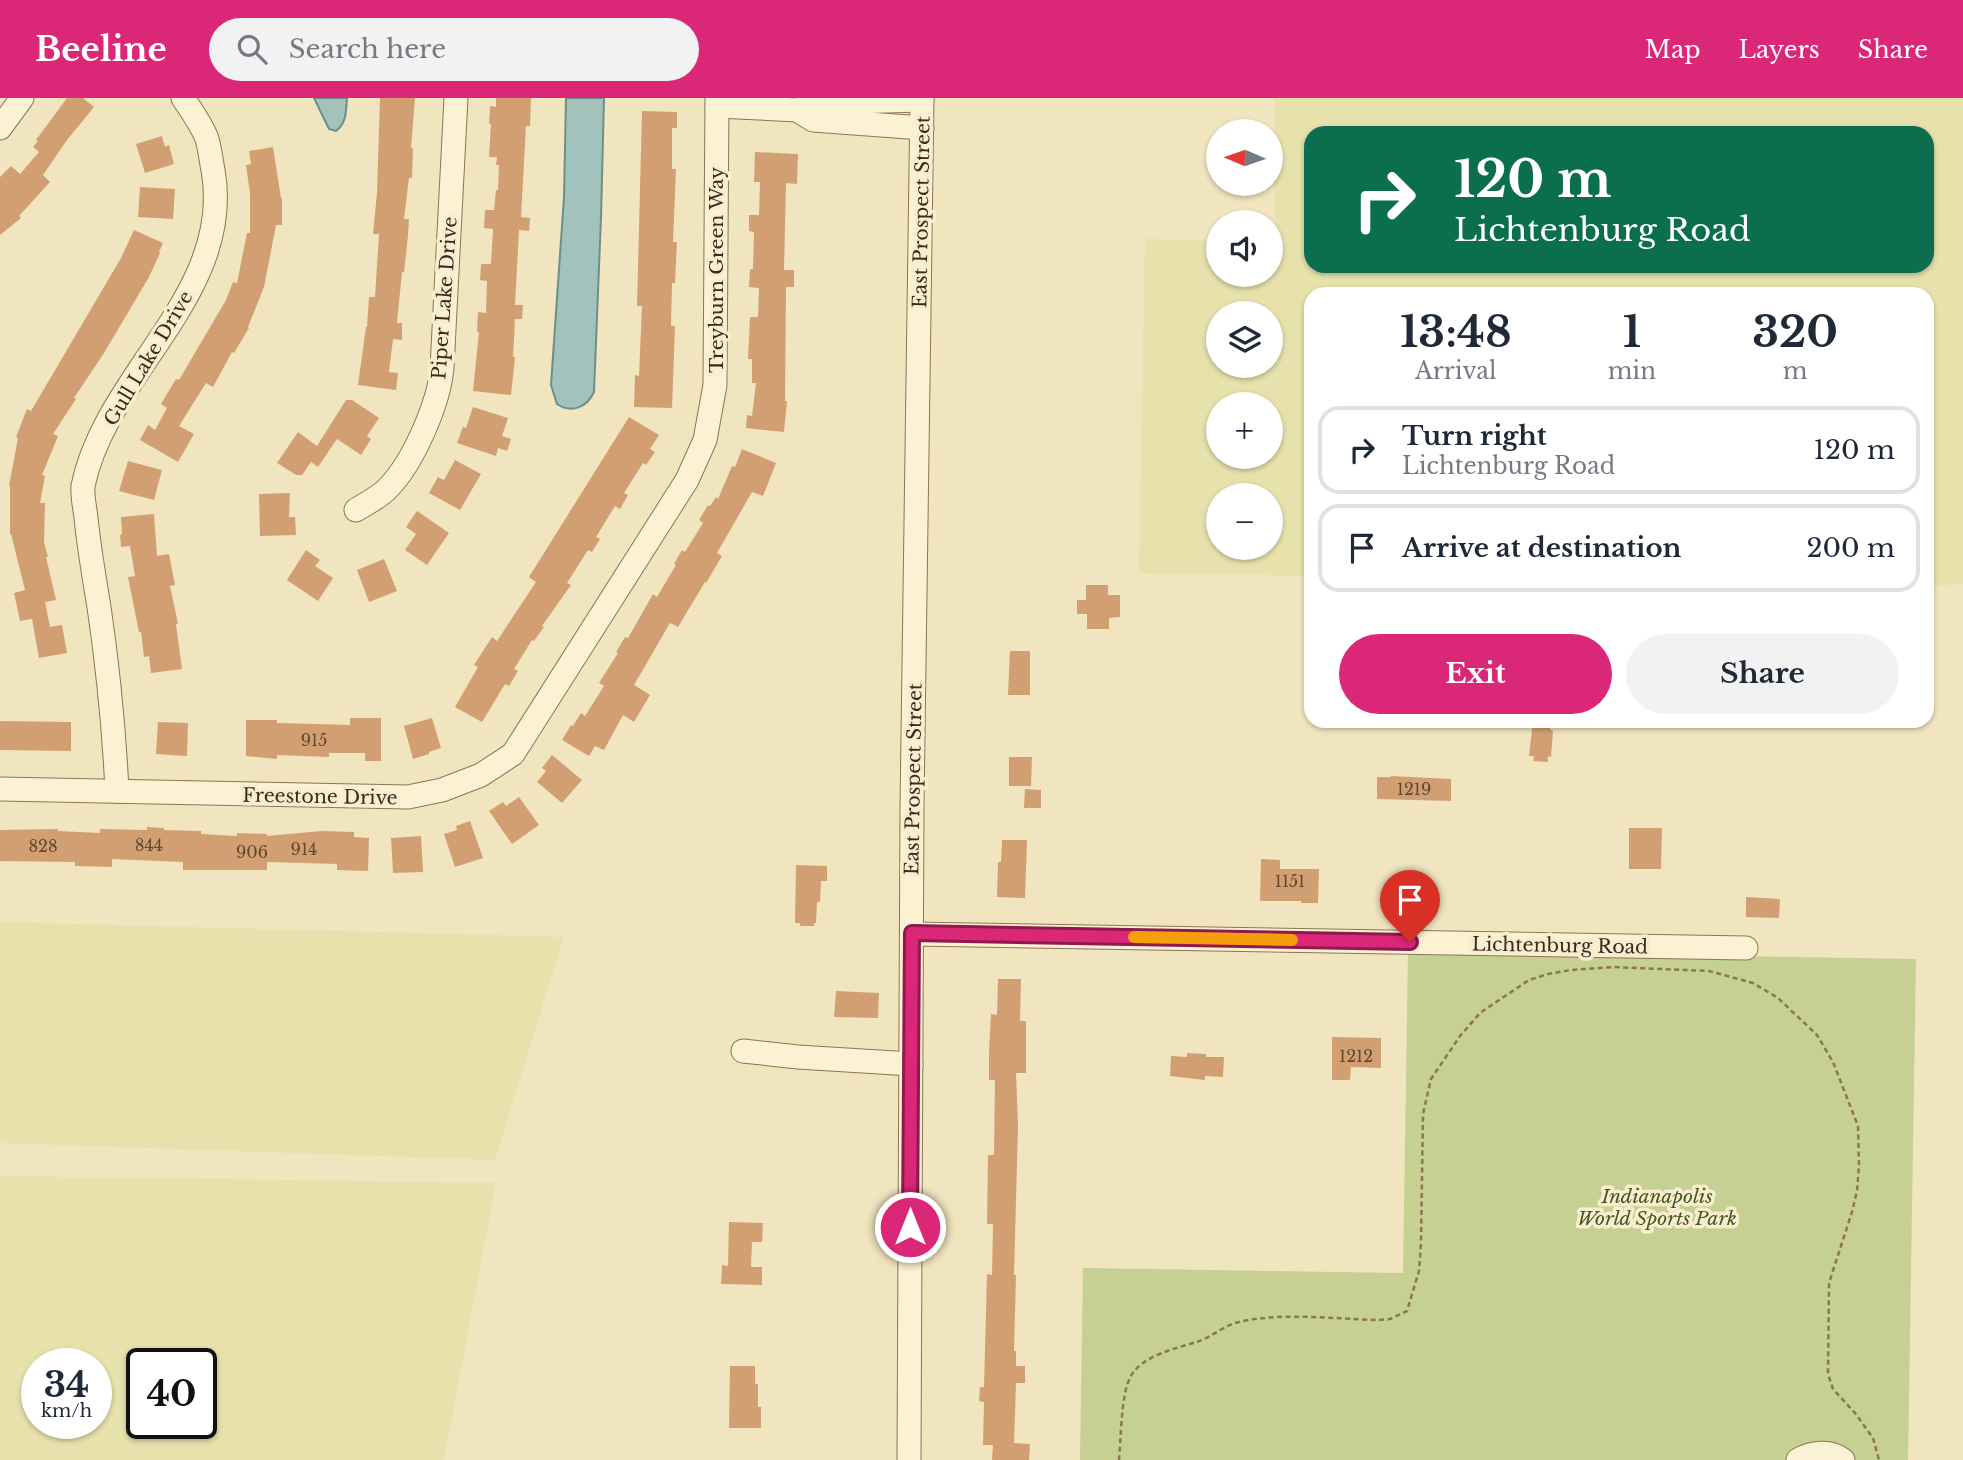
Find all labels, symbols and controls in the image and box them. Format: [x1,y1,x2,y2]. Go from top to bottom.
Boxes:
search box [209,18,699,81]
text: Beeline [35,29,167,70]
icon: search [233,30,271,68]
text: Search here [289,33,446,65]
text: Map [1645,35,1701,64]
text: Layers [1739,35,1820,64]
text: Share [1858,35,1928,64]
street label: East Prospect Street [908,115,935,308]
north arrow [1206,119,1283,196]
map controls [1206,119,1283,560]
text: 120 m [1454,149,1612,210]
icon: right [1339,154,1430,245]
street label: Treyburn Green Way [705,167,728,373]
button: sound [1206,210,1283,287]
text: Lichtenburg Road [1454,210,1751,250]
street label: Piper Lake Drive [427,216,462,380]
street label: Gull Lake Drive [99,287,198,430]
button: layers [1206,301,1283,378]
text: 13:48 [1400,306,1512,358]
text: 1 [1623,306,1641,358]
text: 320 [1752,306,1838,358]
text: Arrival [1415,357,1497,385]
text: min [1608,357,1656,385]
text: m [1783,357,1807,385]
button: + [1206,392,1283,469]
text: Turn right [1402,420,1547,452]
icon: right [1343,431,1381,469]
text: 120 m [1813,434,1895,466]
text: Lichtenburg Road [1402,452,1615,480]
button: − [1206,483,1283,560]
icon: arrive [1343,529,1381,567]
text: Arrive at destination [1402,532,1682,564]
text: 200 m [1806,532,1895,564]
button: Exit [1339,634,1612,714]
button: Share [1626,634,1899,714]
street label: East Prospect Street [900,682,927,875]
house number: 915 [301,730,327,750]
house number: 1219 [1397,779,1431,799]
street label: Freestone Drive [242,784,398,809]
house number: 844 [135,835,163,855]
house number: 828 [28,836,58,856]
house number: 914 [291,839,317,859]
house number: 906 [236,842,268,862]
pin [1380,870,1440,942]
house number: 1151 [1275,871,1305,891]
icon: arrive [1391,881,1429,919]
street label: Lichtenburg Road [1472,932,1648,959]
house number: 1212 [1339,1046,1373,1066]
park label: Indianapolis World Sports Park [1577,1185,1737,1230]
position arrow [873,1190,947,1264]
speed limit sign: 40 [126,1348,217,1439]
text: 34 [44,1363,89,1406]
text: km/h [41,1400,92,1422]

